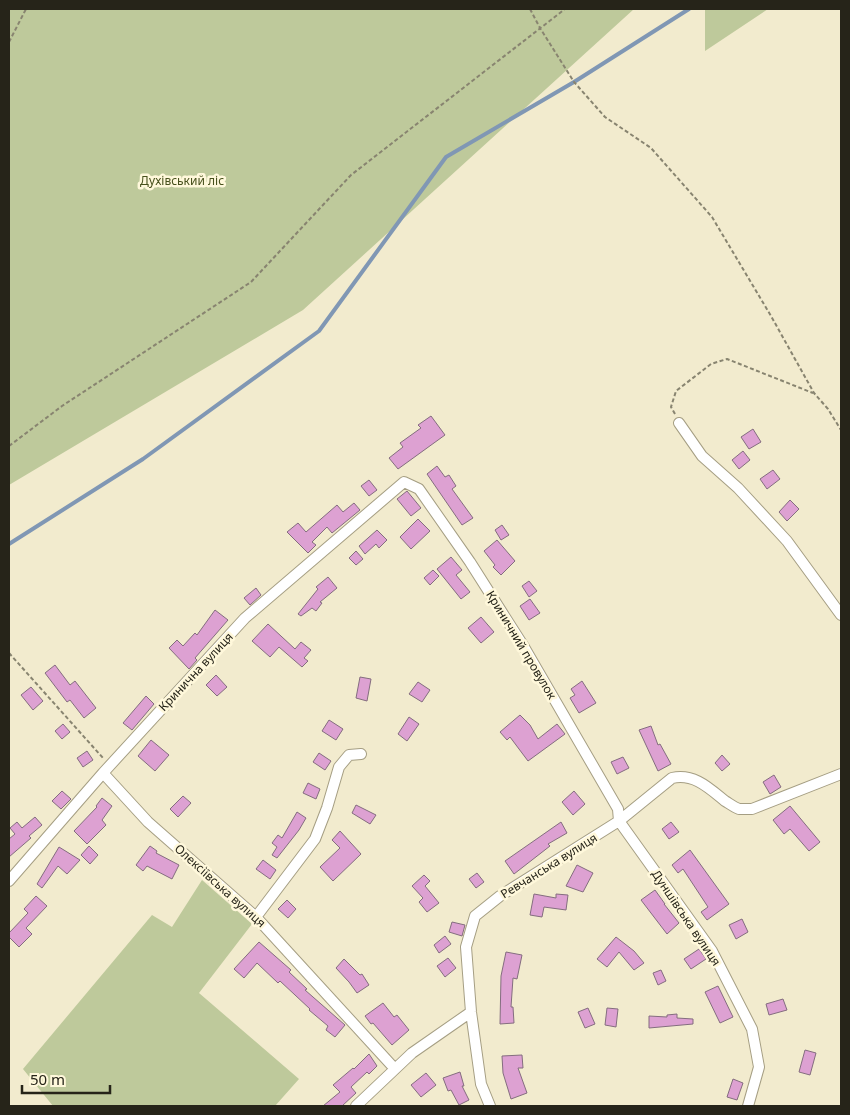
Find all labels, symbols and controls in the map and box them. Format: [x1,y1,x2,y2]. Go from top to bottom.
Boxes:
park label: Духівський ліс [140,172,224,189]
street label: Криничний провулок [482,587,561,703]
street label: Кринична вулиця [155,628,237,715]
street label: Ревчанська вулиця [497,829,600,902]
street label: Олексіївська вулиця [171,840,269,931]
street label: Дуншівська вулиця [648,866,725,969]
scale bar [22,1062,110,1094]
text: 50 m [30,1069,65,1089]

